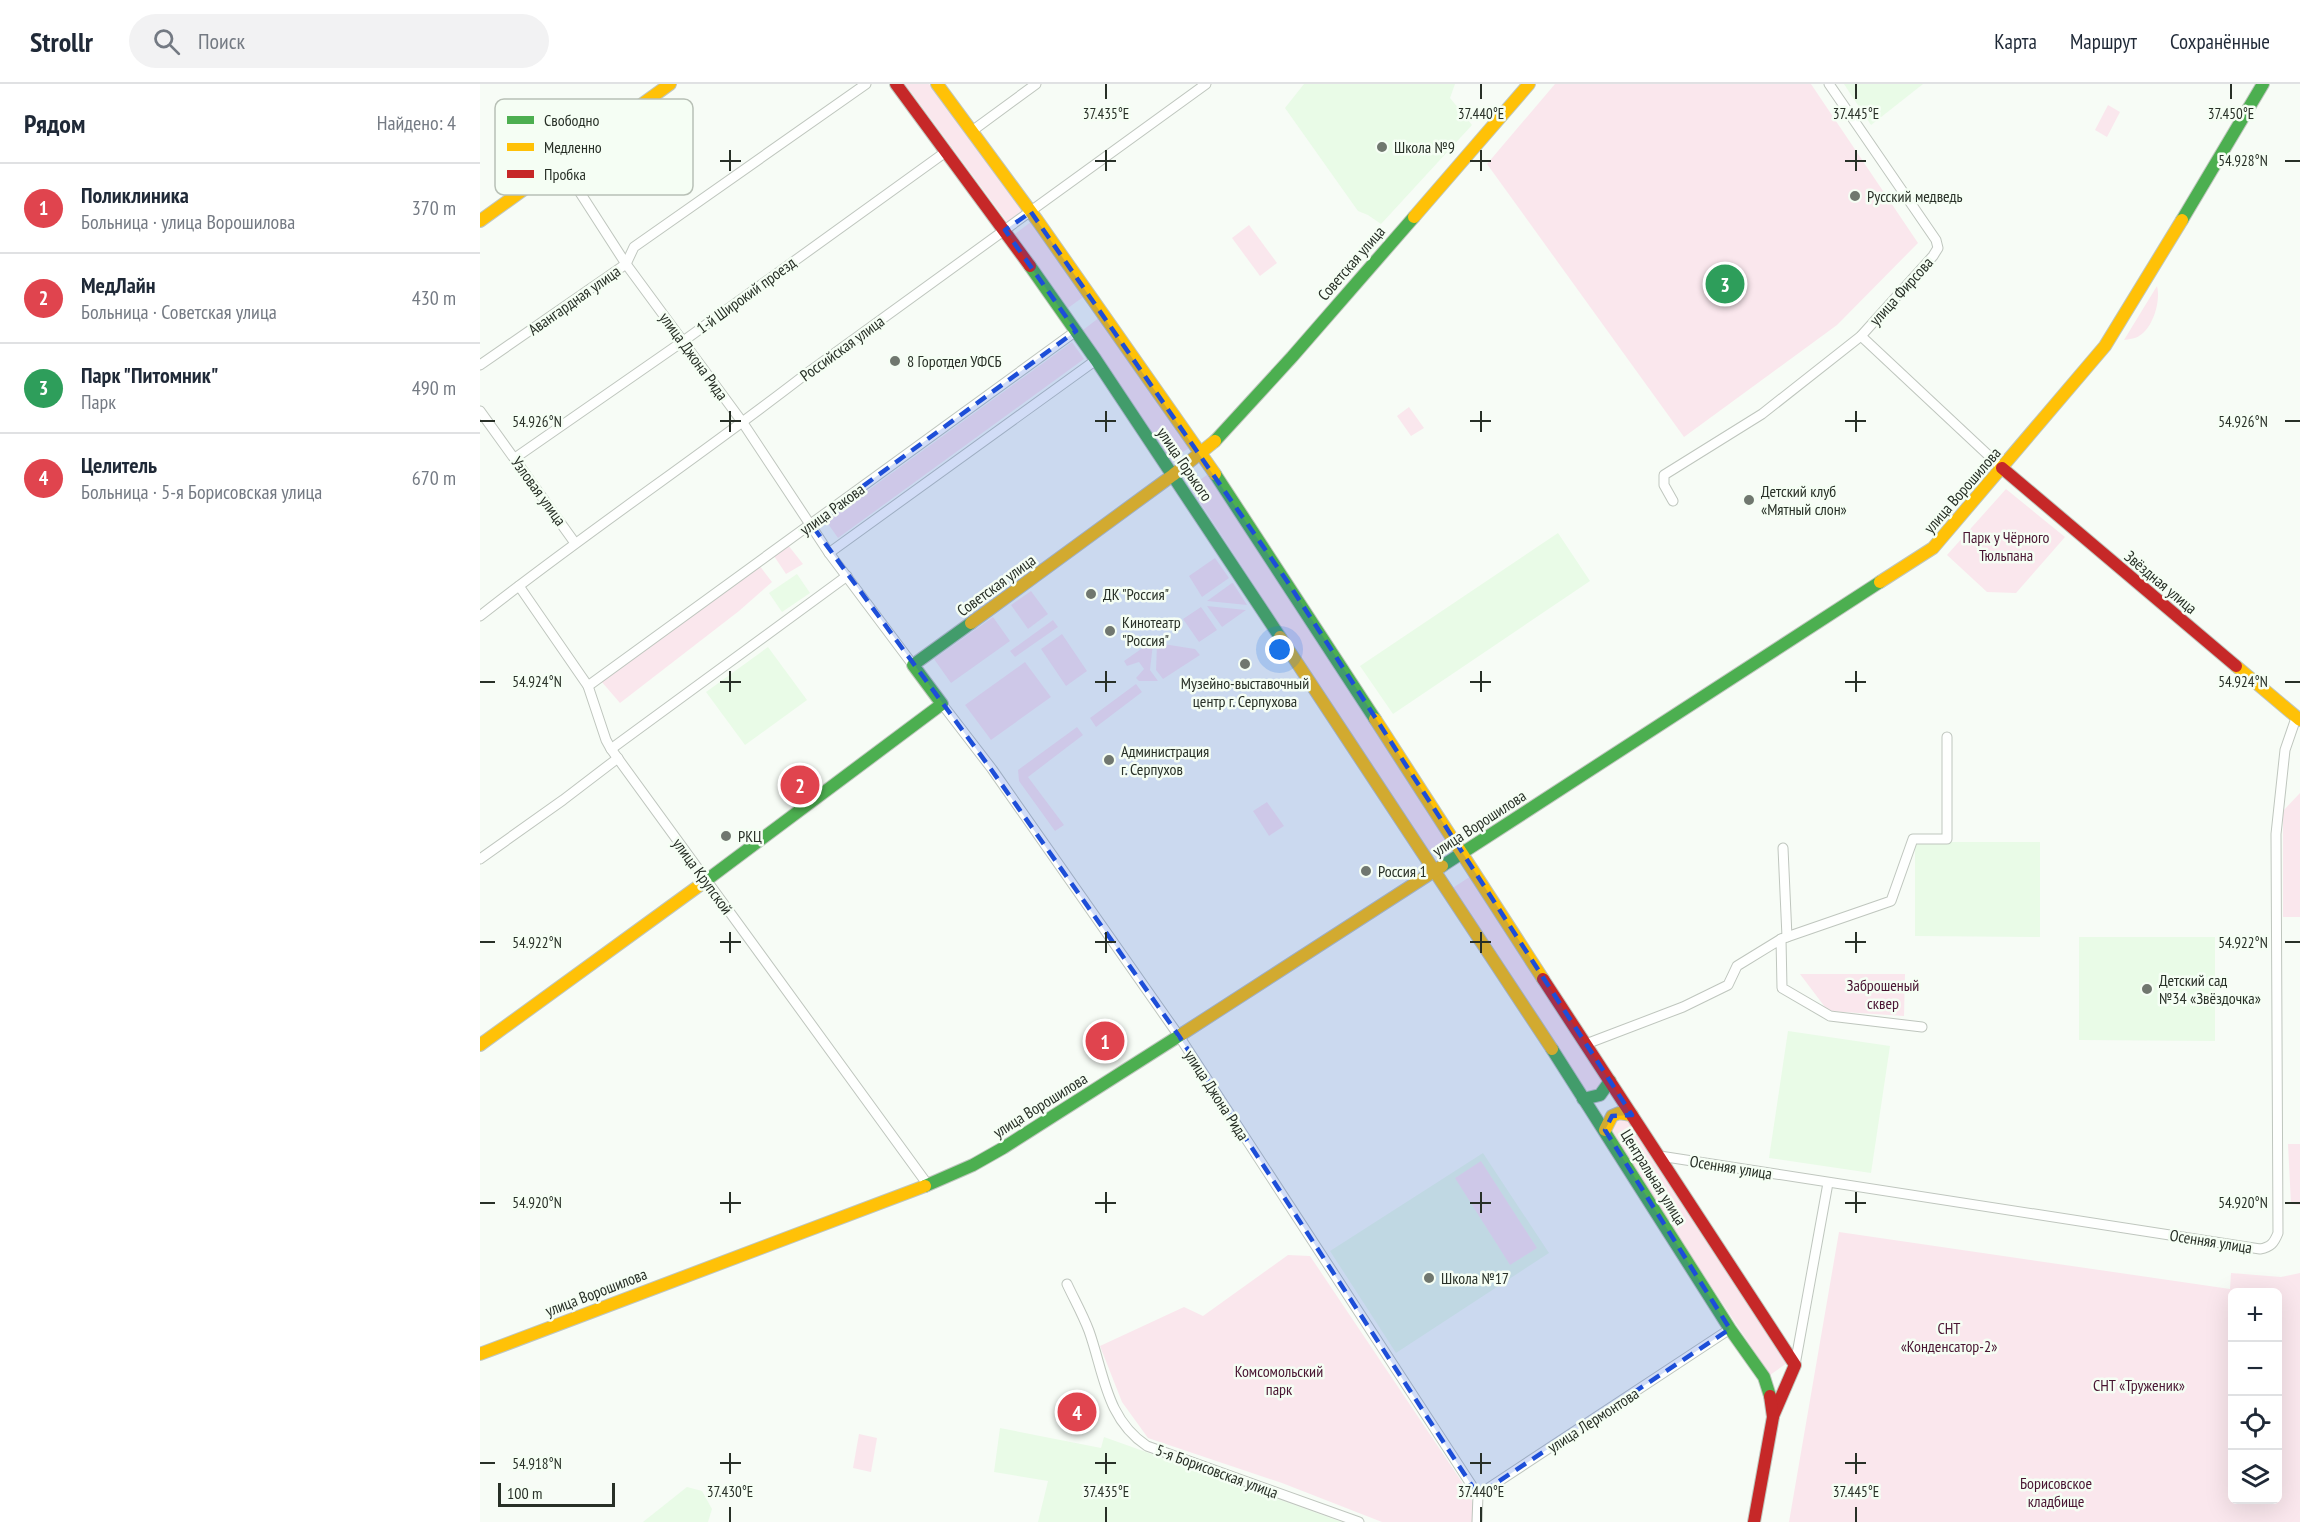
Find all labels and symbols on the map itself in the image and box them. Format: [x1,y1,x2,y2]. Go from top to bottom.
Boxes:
legend [495,99,693,195]
text: 37.435°E [1083,104,1129,123]
text: 37.440°E [1458,104,1504,123]
text: 37.445°E [1833,104,1879,123]
text: 37.450°E [2208,104,2254,123]
text: Свободно [544,110,599,130]
text: Медленно [544,137,602,157]
place label: Школа №9 [1394,137,1455,157]
marker: Школа №9 [1375,140,1389,154]
text: 54.928°N [2218,151,2268,170]
text: Пробка [544,164,586,184]
place label: Русский медведь [1867,186,1963,206]
marker: Русский медведь [1848,189,1862,203]
street label: Советская улица [1313,222,1389,304]
street label: 1-й Широкий проезд [692,252,800,338]
street label: улица Фирсова [1865,253,1937,329]
street label: Авангардная улица [524,261,624,339]
pin: 3 [1706,262,1744,306]
street label: улица Джона Рида [655,308,733,404]
street label: Российская улица [796,311,888,385]
place label: 8 Горотдел УФСБ [907,351,1002,371]
marker: 8 Горотдел УФСБ [888,354,902,368]
text: 54.926°N [512,412,562,431]
text: 54.926°N [2218,412,2268,431]
street label: улица Горького [1153,423,1217,505]
street label: улица Ворошилова [1919,443,2005,537]
street label: Узловая улица [507,452,571,530]
street label: улица Ракова [796,479,868,539]
place label: Детский клуб «Мятный слон» [1761,481,1847,519]
marker: Детский клуб «Мятный слон» [1742,493,1756,507]
park label: Парк у Чёрного Тюльпана [1963,527,2050,565]
street label: Звёздная улица [2121,546,2201,618]
street label: Советская улица [953,550,1039,620]
place label: ДК "Россия" [1103,584,1169,604]
marker: ДК "Россия" [1084,587,1098,601]
place label: Кинотеатр "Россия" [1122,612,1181,650]
marker: Кинотеатр "Россия" [1103,624,1117,638]
your location [1265,635,1294,664]
marker: Музейно-выставочный центр г. Серпухова [1238,657,1252,671]
text: 54.924°N [512,672,562,691]
text: 54.924°N [2218,672,2268,691]
place label: Музейно-выставочный центр г. Серпухова [1181,673,1309,711]
place label: Администрация г. Серпухов [1121,741,1209,779]
marker: Администрация г. Серпухов [1102,753,1116,767]
pin: 2 [780,762,820,808]
street label: улица Ворошилова [1429,785,1529,861]
place label: РКЦ [738,826,762,846]
marker: РКЦ [719,829,733,843]
street label: улица Крупской [669,834,737,918]
place label: Россия 1 [1378,861,1427,881]
marker: Россия 1 [1359,864,1373,878]
text: 54.922°N [512,933,562,952]
text: 54.922°N [2218,933,2268,952]
place label: Детский сад №34 «Звёздочка» [2159,970,2261,1008]
park label: Заброшеный сквер [1847,975,1919,1013]
marker: Детский сад №34 «Звёздочка» [2140,982,2154,996]
pin: 1 [1086,1018,1124,1064]
street label: улица Джона Рида [1180,1046,1254,1144]
street label: улица Ворошилова [989,1068,1091,1142]
street label: Центральная улица [1617,1126,1691,1228]
street label: Осенняя улица [1688,1151,1774,1183]
text: 54.920°N [512,1193,562,1212]
text: 54.920°N [2218,1193,2268,1212]
street label: Осенняя улица [2168,1225,2254,1257]
street label: улица Ворошилова [542,1263,650,1321]
place label: Школа №17 [1441,1268,1509,1288]
marker: Школа №17 [1422,1271,1436,1285]
park label: СНТ «Конденсатор-2» [1901,1318,1997,1356]
park label: Комсомольский парк [1235,1361,1323,1399]
park label: СНТ «Труженик» [2093,1375,2185,1395]
street label: улица Лермонтова [1544,1383,1642,1457]
pin: 4 [1058,1390,1096,1434]
street label: 5-я Борисовская улица [1153,1440,1281,1502]
text: 54.918°N [512,1454,562,1473]
park label: Борисовское кладбище [2020,1473,2092,1511]
scale bar [498,1480,615,1508]
text: 37.430°E [707,1482,753,1501]
text: 37.435°E [1083,1482,1129,1501]
text: 37.440°E [1458,1482,1504,1501]
text: 37.445°E [1833,1482,1879,1501]

